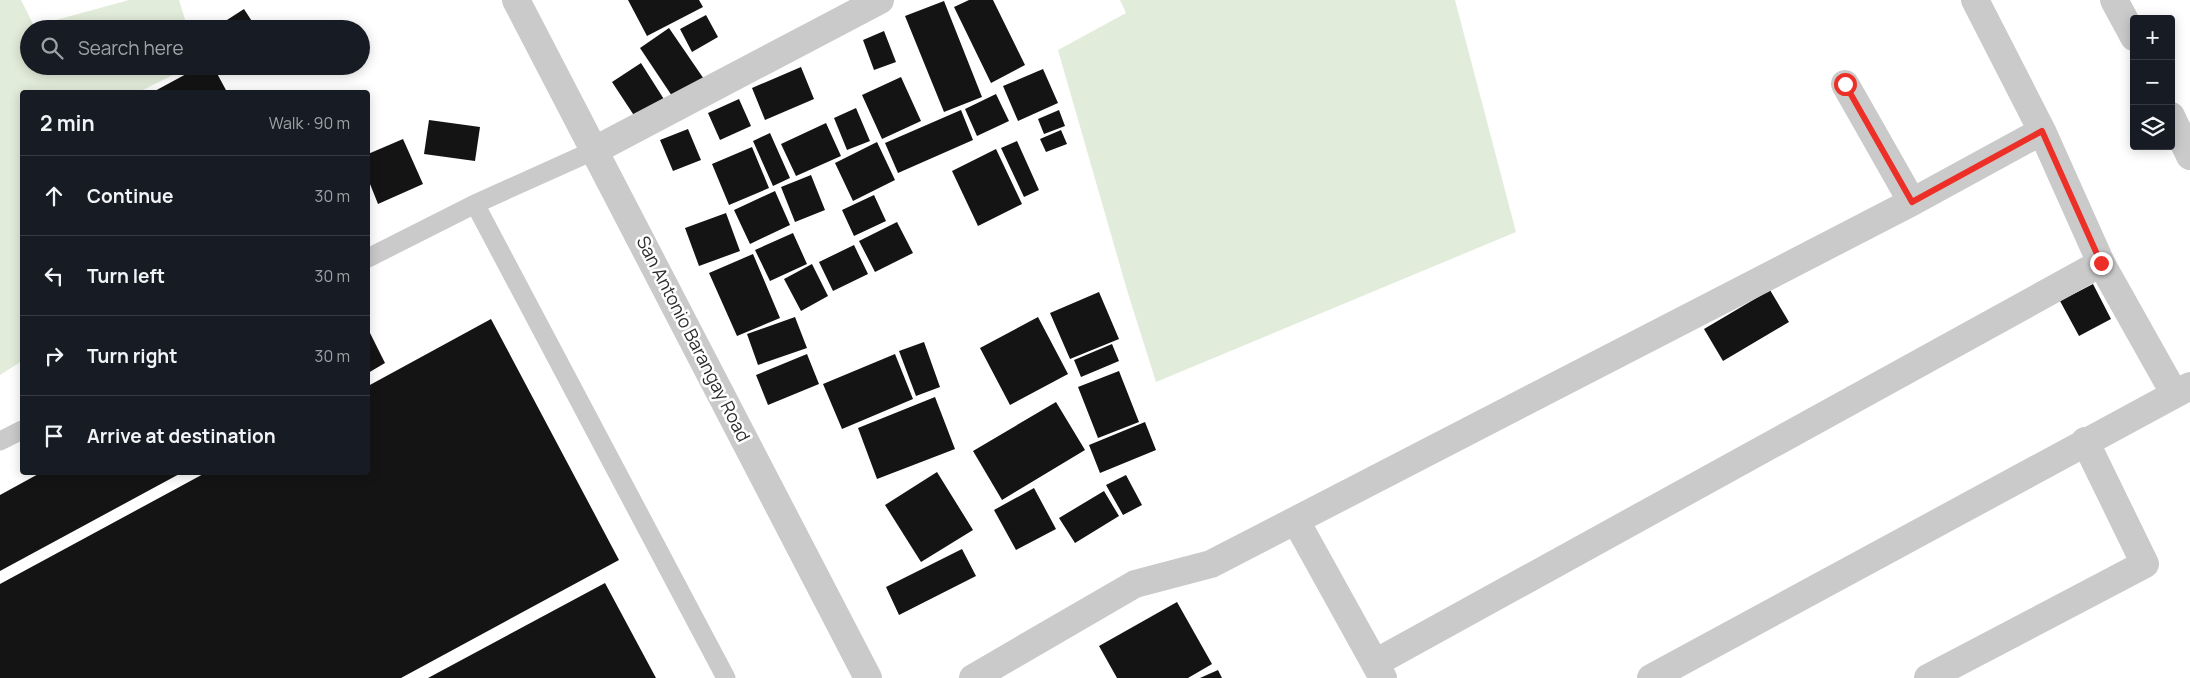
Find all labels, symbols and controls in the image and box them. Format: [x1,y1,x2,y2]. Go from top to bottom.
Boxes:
map controls [2130,15,2175,150]
button: + [2130,15,2175,60]
search box [20,20,370,75]
icon: search [38,34,66,62]
text: Search here [78,35,184,61]
button: − [2130,60,2175,105]
route start [1834,73,1857,96]
button: layers [2130,105,2175,150]
text: 2 min [40,109,95,137]
text: Walk · 90 m [269,112,350,134]
icon: ahead [40,182,68,210]
text: Continue [87,183,173,209]
text: 30 m [315,185,350,207]
street label: San Antonio Barangay Road [631,232,756,446]
route end [2090,252,2113,275]
icon: left [40,262,68,290]
text: Turn left [87,263,165,289]
text: 30 m [315,265,350,287]
icon: right [40,342,68,370]
text: Turn right [87,343,177,369]
text: 30 m [315,345,350,367]
icon: arrive [40,422,68,450]
text: Arrive at destination [87,423,276,449]

